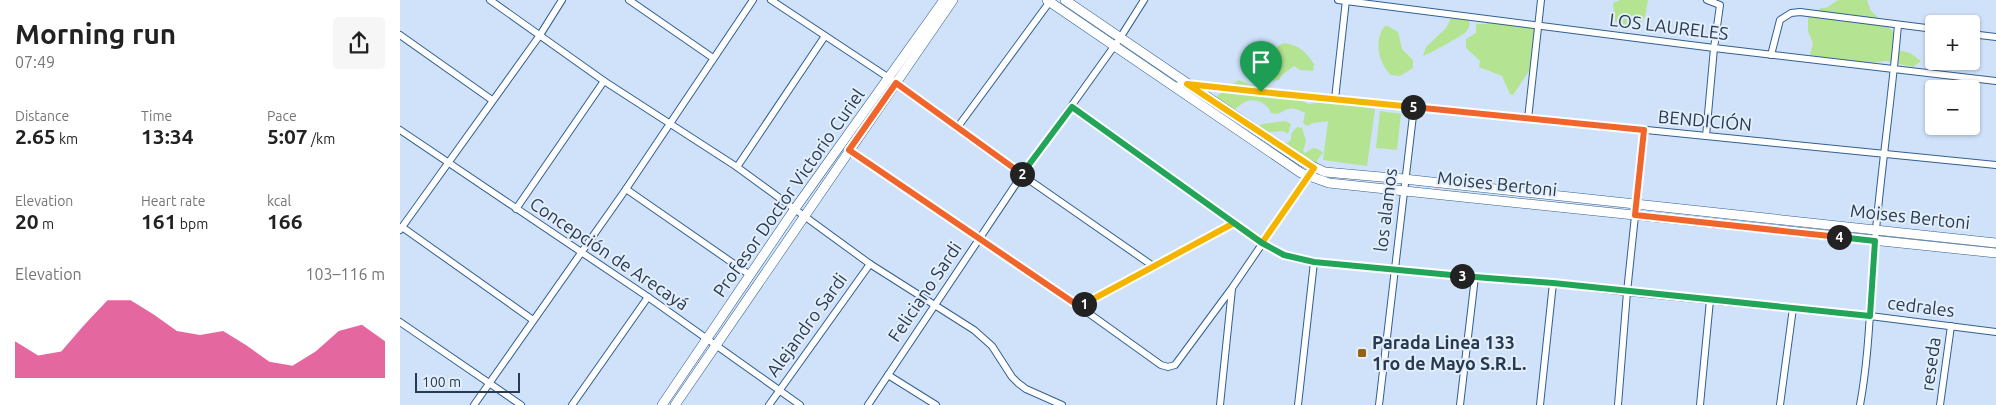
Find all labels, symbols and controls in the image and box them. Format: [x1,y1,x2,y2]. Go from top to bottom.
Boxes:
street label: LOS LAURELES [1608,9,1730,43]
map controls [1925,15,1980,135]
button: + [1925,15,1980,70]
button: share [333,17,385,69]
text: Morning run [15,18,176,49]
pin [1240,41,1282,92]
icon: arrive [1247,48,1275,76]
text: 07:49 [15,53,55,71]
button: − [1925,80,1980,135]
street label: Profesor Doctor Victorio Curiel [708,84,868,300]
pin: 5 [1400,94,1426,120]
text: 5 [1410,99,1417,115]
street label: BENDICIÓN [1657,105,1753,134]
text: Distance [15,108,69,124]
text: Time [141,108,172,124]
text: Pace [267,108,297,124]
text: 2.65 [15,124,56,148]
text: 13:34 [141,124,194,148]
text: 5:07 [267,124,308,148]
text: km [56,131,78,147]
text: /km [308,131,335,147]
pin: 2 [1010,162,1034,186]
text: 2 [1019,166,1026,182]
street label: los alamos [1370,167,1400,253]
street label: Moises Bertoni [1436,167,1558,199]
text: Elevation [15,193,73,209]
text: Heart rate [141,193,205,209]
text: kcal [267,193,291,209]
street label: Concepción de Arecayá [527,193,693,314]
street label: Moises Bertoni [1849,200,1971,232]
text: 20 [15,209,39,233]
text: 161 [141,209,177,233]
text: 166 [267,209,303,233]
text: m [39,216,54,232]
text: bpm [177,216,208,232]
pin: 4 [1826,224,1852,250]
text: 4 [1836,229,1843,245]
street label: Feliciano Sardi [883,238,965,345]
pin: 3 [1450,264,1474,288]
text: Elevation [15,265,82,283]
text: 103–116 m [305,265,385,283]
text: 3 [1459,268,1466,284]
street label: Alejandro Sardi [762,269,850,380]
pin: 1 [1072,292,1096,316]
street label: cedrales [1886,292,1956,320]
text: 1 [1081,296,1088,312]
place label: Parada Linea 133 1ro de Mayo S.R.L. [1372,332,1526,373]
street label: reseda [1916,336,1944,392]
marker: Parada Linea 133 1ro de Mayo S.R.L. [1356,347,1368,359]
scale bar [415,370,520,393]
text: 100 m [422,374,461,390]

